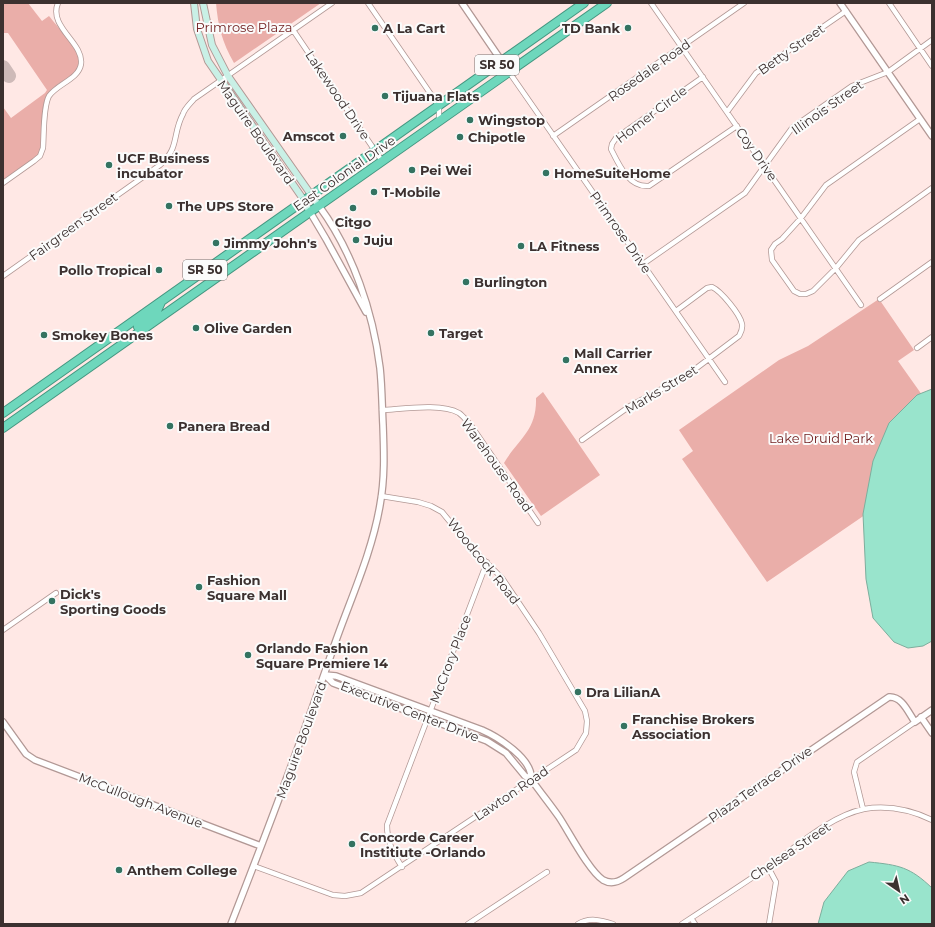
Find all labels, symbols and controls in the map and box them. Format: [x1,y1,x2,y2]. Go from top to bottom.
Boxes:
park label: Primrose Plaza [195,19,293,35]
place label: A La Cart [382,20,445,36]
place label: TD Bank [562,20,620,36]
street label: Betty Street [755,20,827,78]
marker: A La Cart [370,23,380,33]
marker: TD Bank [623,23,633,33]
street label: Rosedale Road [605,36,693,104]
street label: Lakewood Drive [302,47,374,143]
road number: SR 50 [475,55,519,75]
street label: Illinois Street [788,76,866,138]
street label: Maguire Boulevard [214,77,298,187]
street label: Homer Circle [612,82,690,146]
place label: Tijuana Flats [393,88,479,104]
marker: Tijuana Flats [380,91,390,101]
place label: Wingstop [478,112,545,128]
marker: Wingstop [465,115,475,125]
street label: Coy Drive [733,124,781,184]
place label: Amscot [282,128,335,144]
place label: Chipotle [468,129,526,145]
marker: Amscot [338,131,348,141]
street label: East Colonial Drive [290,132,398,214]
marker: Chipotle [455,132,465,142]
place label: UCF Business incubator [117,150,209,181]
marker: UCF Business incubator [104,160,114,170]
place label: Pei Wei [420,162,472,178]
marker: Pei Wei [407,165,417,175]
place label: HomeSuiteHome [554,165,671,181]
marker: HomeSuiteHome [541,168,551,178]
place label: T-Mobile [382,184,441,200]
marker: T-Mobile [369,187,379,197]
street label: Primrose Drive [587,188,655,276]
street label: Fairgreen Street [26,189,120,263]
place label: The UPS Store [177,198,274,214]
marker: The UPS Store [164,201,174,211]
marker: Citgo [348,203,358,213]
place label: Citgo [335,214,372,230]
place label: Juju [363,232,393,248]
place label: Jimmy John's [223,235,317,251]
marker: Juju [351,235,361,245]
marker: Jimmy John's [211,238,221,248]
place label: LA Fitness [529,238,600,254]
marker: LA Fitness [516,241,526,251]
road number: SR 50 [183,260,227,280]
place label: Pollo Tropical [59,262,151,278]
marker: Pollo Tropical [154,265,164,275]
place label: Burlington [474,274,547,290]
marker: Burlington [461,277,471,287]
place label: Olive Garden [204,320,292,336]
marker: Olive Garden [191,323,201,333]
place label: Target [439,325,484,341]
place label: Smokey Bones [52,327,153,343]
marker: Target [426,328,436,338]
marker: Smokey Bones [39,330,49,340]
place label: Mall Carrier Annex [573,345,653,376]
marker: Mall Carrier Annex [561,355,571,365]
street label: Marks Street [622,361,700,417]
street label: Warehouse Road [458,415,536,515]
place label: Panera Bread [178,418,270,434]
marker: Panera Bread [165,421,175,431]
park label: Lake Druid Park [769,430,873,446]
street label: Woodcock Road [444,515,524,607]
place label: Fashion Square Mall [207,572,287,603]
marker: Fashion Square Mall [194,582,204,592]
place label: Dick's Sporting Goods [60,586,166,617]
marker: Dick's Sporting Goods [47,596,57,606]
street label: McCrory Place [426,612,474,705]
place label: Orlando Fashion Square Premiere 14 [256,640,388,671]
marker: Orlando Fashion Square Premiere 14 [243,650,253,660]
street label: Executive Center Drive [338,677,482,745]
street label: Maguire Boulevard [272,679,330,801]
place label: Dra LilianA [586,684,661,700]
marker: Dra LilianA [573,687,583,697]
place label: Franchise Brokers Association [631,711,755,742]
marker: Franchise Brokers Association [619,721,629,731]
street label: Plaza Terrace Drive [705,742,815,826]
street label: Lawton Road [471,762,551,824]
street label: McCullough Avenue [77,769,205,831]
street label: Chelsea Street [747,818,833,884]
place label: Concorde Career Institiute -Orlando [360,829,486,860]
marker: Concorde Career Institiute -Orlando [347,839,357,849]
place label: Anthem College [126,862,237,878]
marker: Anthem College [114,865,124,875]
north arrow [879,871,919,911]
text: N [897,891,912,908]

